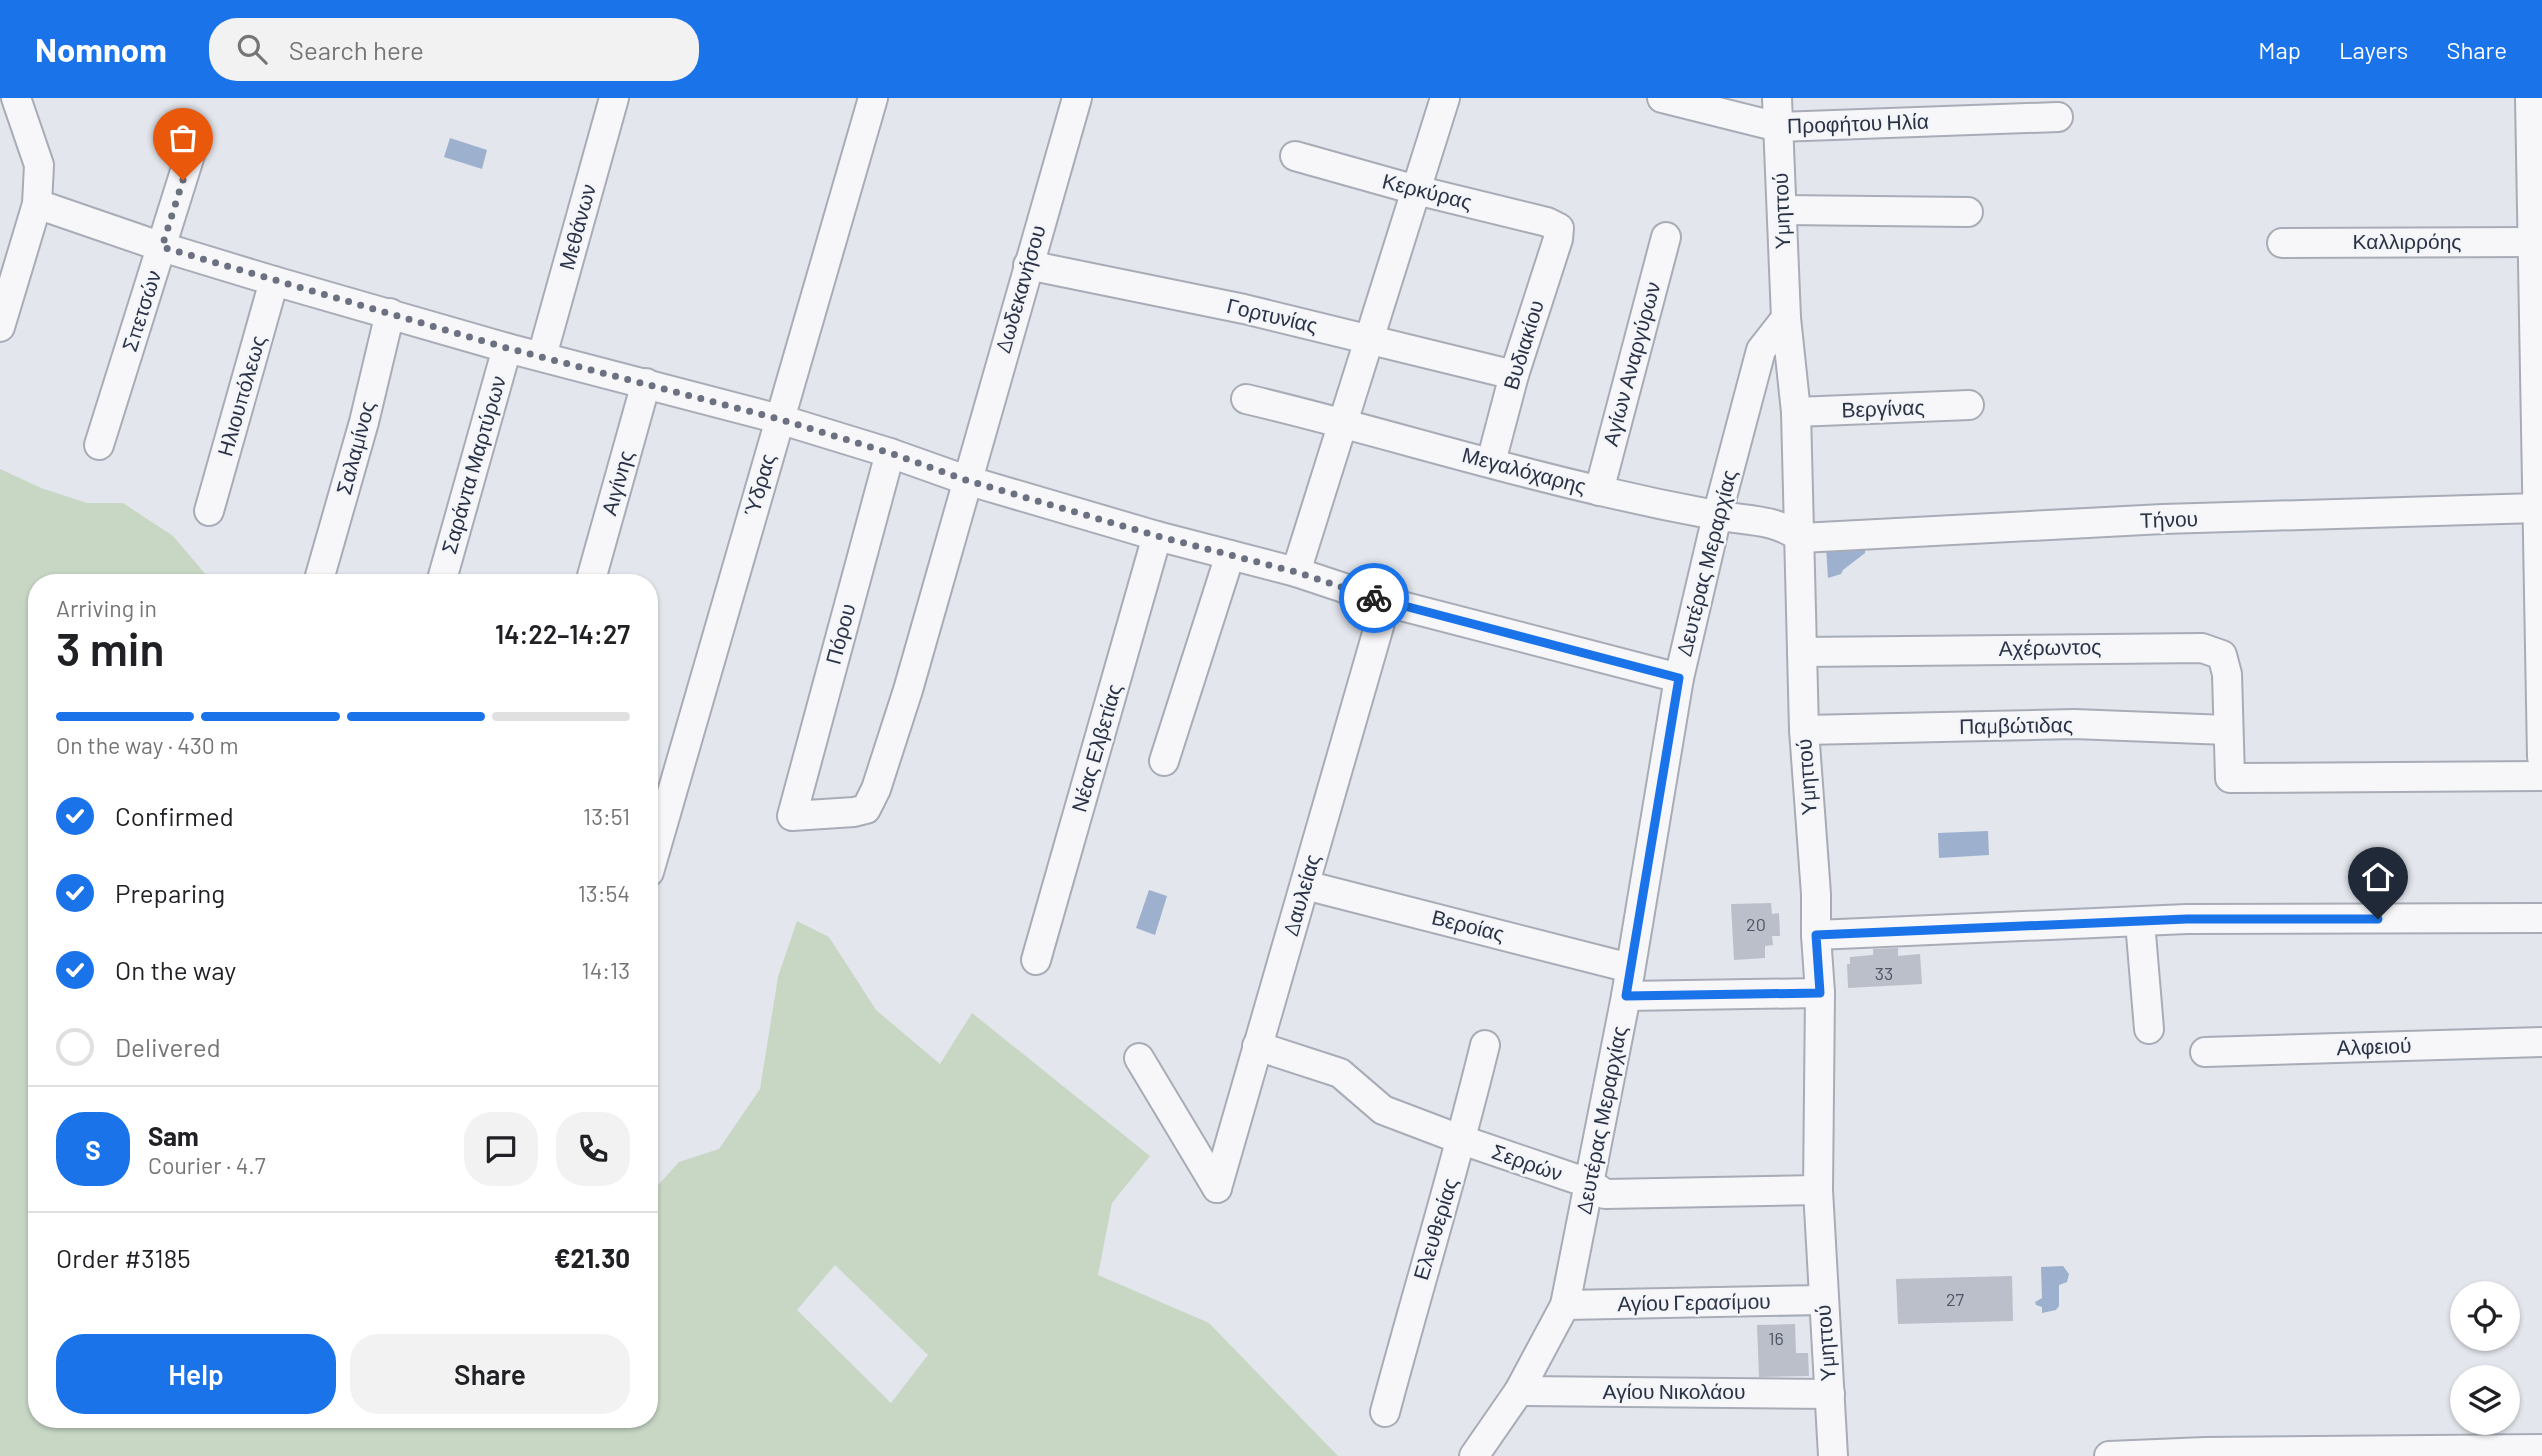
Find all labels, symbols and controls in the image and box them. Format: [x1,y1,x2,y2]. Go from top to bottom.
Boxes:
search box [209,18,699,81]
text: Nomnom [35,29,167,69]
icon: search [233,30,271,68]
text: Search here [289,34,424,65]
text: Map [2258,35,2301,64]
text: Layers [2339,35,2408,64]
text: Share [2446,35,2507,64]
pin [153,108,213,180]
street label: Προφήτου Ηλία [1787,108,1929,137]
icon: bag [164,119,202,157]
street label: Κερκύρας [1380,167,1475,214]
street label: Υμηττού [1767,172,1794,250]
street label: Μεθάνων [553,181,600,272]
street label: Δωδεκανήσου [989,222,1050,355]
street label: Καλλιρρόης [2353,228,2461,253]
street label: Σπετσών [116,267,165,354]
street label: Αγίων Αναργύρων [1597,279,1664,448]
street label: Γορτυνίας [1225,292,1320,337]
street label: Βυδιακίου [1497,297,1548,392]
street label: Ηλιουπόλεως [211,332,270,459]
street label: Σαράντα Μαρτύρων [435,373,510,556]
street label: Βεργίνας [1841,394,1925,421]
street label: Σαλαμίνος [330,398,379,497]
street label: Μεγαλόχαρης [1460,441,1589,498]
street label: Αιγίνης [595,447,638,518]
street label: Ύδρας [738,450,779,519]
street label: Δευτέρας Μεραρχίας [1670,467,1741,658]
street label: Τήνου [2139,505,2198,532]
courier [1339,563,1409,633]
icon: bike [1355,579,1393,617]
text: Arriving in [56,594,157,622]
street label: Πόρου [819,600,860,667]
text: 14:22–14:27 [495,618,630,649]
text: 3 min [56,620,165,675]
street label: Αχέρωντος [1998,633,2102,660]
street label: Νέας Ελβετίας [1065,681,1126,815]
street label: Παμβώτιδας [1959,711,2073,738]
text: On the way · 430 m [56,731,238,759]
street label: Υμηττού [1790,738,1821,816]
icon: check [56,797,94,835]
text: Confirmed [115,800,234,831]
text: 13:51 [583,802,630,830]
pin [2348,847,2408,919]
street label: Δαυλείας [1277,851,1324,938]
icon: home [2359,858,2397,896]
icon: check [56,874,94,912]
text: Preparing [115,877,225,908]
text: 13:54 [578,879,630,907]
street label: Βεροίας [1429,903,1507,946]
house number: 20 [1746,913,1766,935]
icon: check [56,951,94,989]
text: On the way [115,954,236,985]
text: 14:13 [582,956,630,984]
house number: 33 [1875,962,1893,984]
street label: Δευτέρας Μεραρχίας [1570,1024,1631,1216]
text: Delivered [115,1031,221,1062]
street label: Αλφειού [2336,1032,2412,1059]
button: chat [464,1112,538,1186]
button: phone [556,1112,630,1186]
text: Sam [148,1120,199,1151]
text: S [85,1134,101,1165]
street label: Σερρών [1489,1138,1566,1185]
text: Courier · 4.7 [148,1151,266,1179]
street label: Ελευθερίας [1407,1175,1462,1283]
text: Order #3185 [56,1242,191,1273]
text: €21.30 [554,1242,630,1273]
map controls [2450,1281,2520,1435]
button: locate [2450,1281,2520,1351]
street label: Αγίου Γερασίμου [1617,1288,1771,1315]
house number: 27 [1946,1288,1965,1310]
street label: Υμηττού [1809,1304,1840,1382]
house number: 16 [1768,1327,1784,1349]
button: Help [56,1334,336,1414]
button: Share [350,1334,630,1414]
button: layers [2450,1365,2520,1435]
street label: Αγίου Νικολάου [1603,1378,1746,1403]

